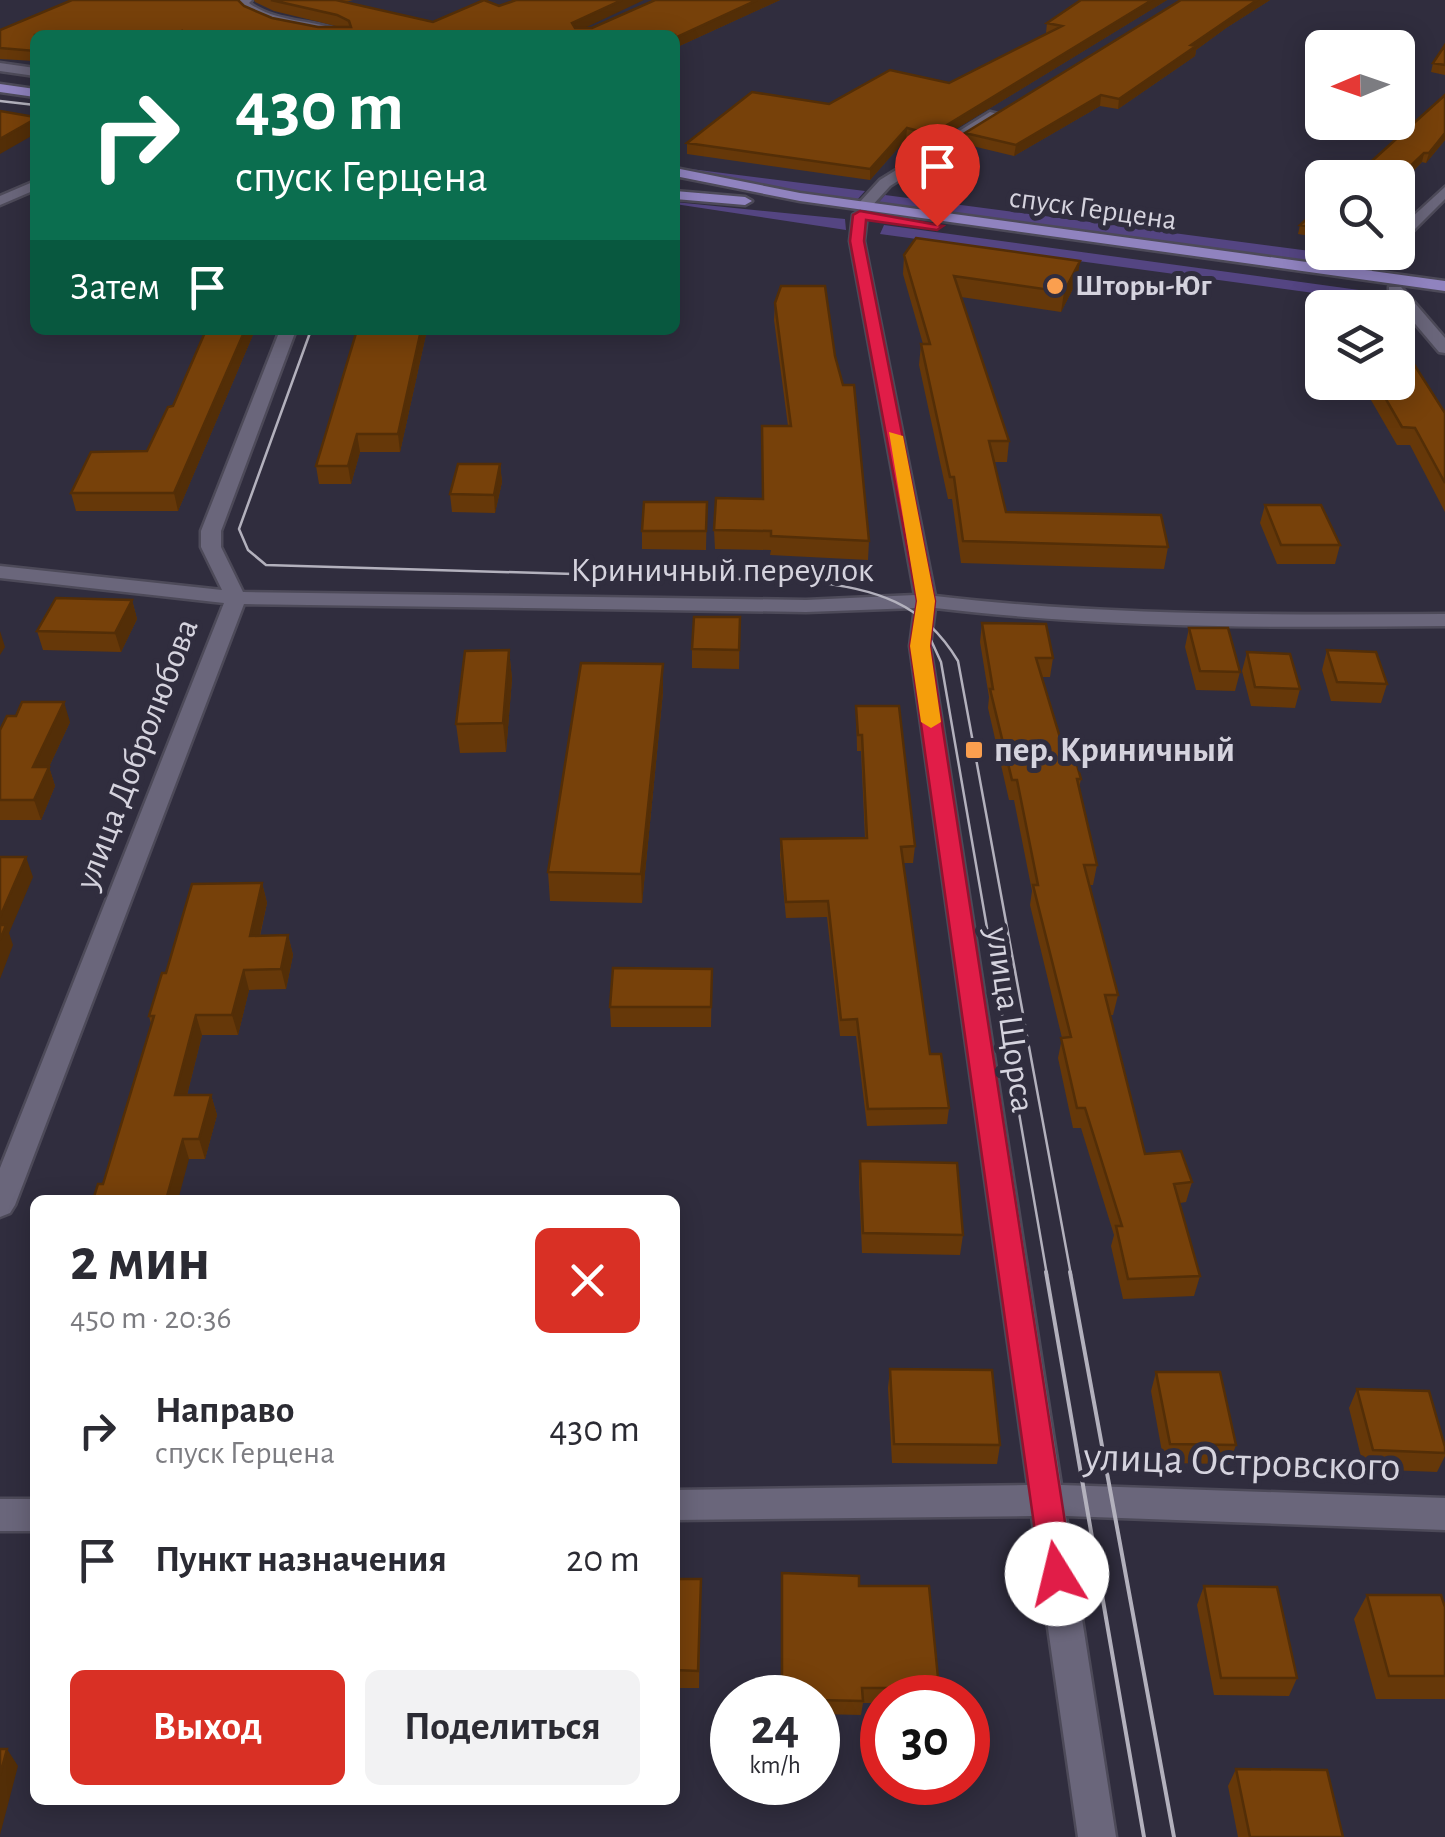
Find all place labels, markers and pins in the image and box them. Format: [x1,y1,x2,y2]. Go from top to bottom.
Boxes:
pin [895,124,980,227]
place label: Шторы-Юг [1075,271,1213,301]
marker: Шторы-Юг [1044,275,1066,297]
place label: пер. Криничный [994,733,1235,768]
marker: пер. Криничный [963,739,985,761]

